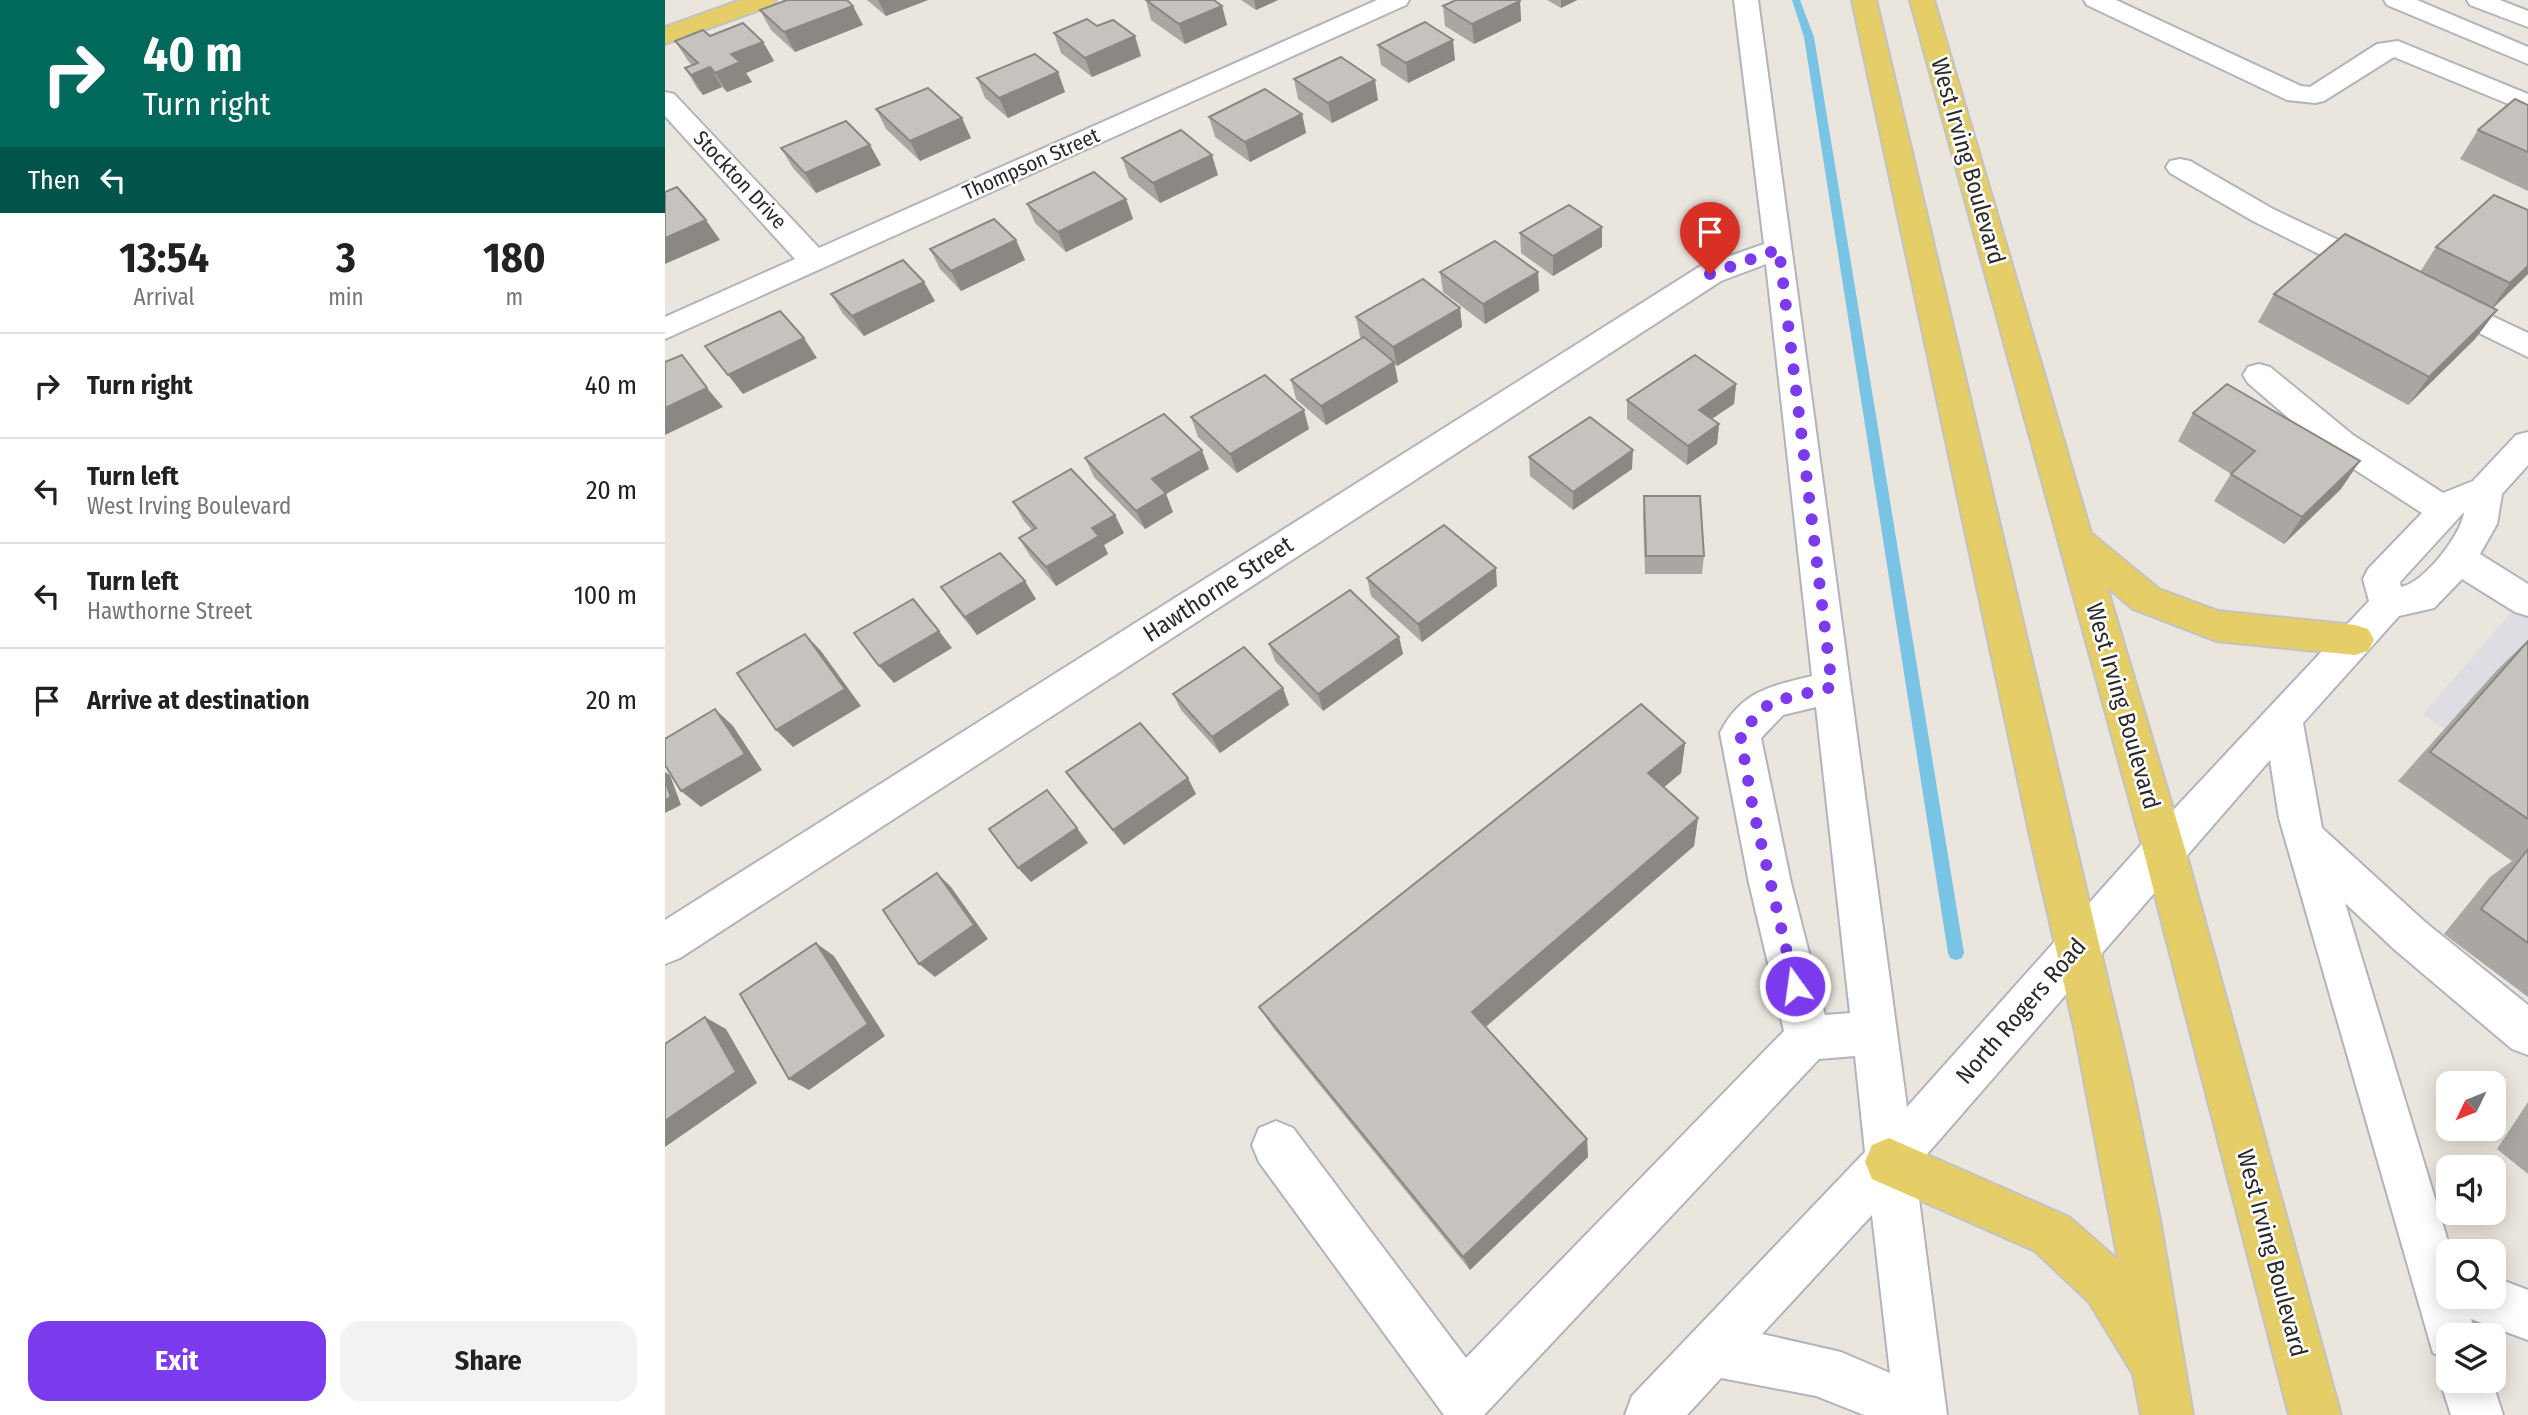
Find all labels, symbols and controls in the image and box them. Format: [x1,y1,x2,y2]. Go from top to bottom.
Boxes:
text: 40 m [143,25,243,84]
icon: right [28,28,119,119]
street label: West Irving Boulevard [1925,55,2011,267]
text: Turn right [143,85,270,123]
street label: Thompson Street [959,122,1103,206]
street label: Stockton Drive [688,125,792,235]
icon: left [94,161,132,199]
text: Then [28,165,80,196]
pin [1680,202,1740,274]
icon: arrive [1691,213,1729,251]
text: 13:54 [119,233,209,283]
text: 3 [336,233,356,283]
text: 180 [483,233,546,283]
text: Arrival [134,283,195,311]
text: min [328,283,364,311]
text: m [506,283,523,311]
icon: right [28,367,66,405]
text: Turn right [87,370,193,401]
text: 40 m [585,370,637,401]
text: Turn left [87,461,179,492]
icon: left [28,472,66,510]
text: 20 m [586,475,637,506]
text: West Irving Boulevard [87,492,291,520]
street label: Hawthorne Street [1138,530,1298,648]
text: Turn left [87,566,179,597]
icon: left [28,577,66,615]
text: 100 m [574,580,637,611]
text: Hawthorne Street [87,597,252,625]
street label: West Irving Boulevard [2080,600,2166,812]
icon: arrive [28,682,66,720]
text: Arrive at destination [87,685,310,716]
text: 20 m [586,685,637,716]
street label: North Rogers Road [1950,933,2092,1089]
position arrow [1758,949,1832,1023]
north arrow [2436,1071,2506,1141]
map controls [2436,1071,2506,1393]
street label: West Irving Boulevard [2231,1146,2313,1360]
button: sound [2436,1155,2506,1225]
button: search [2436,1239,2506,1309]
button: Exit [28,1321,326,1401]
button: Share [340,1321,637,1401]
button: layers [2436,1323,2506,1393]

